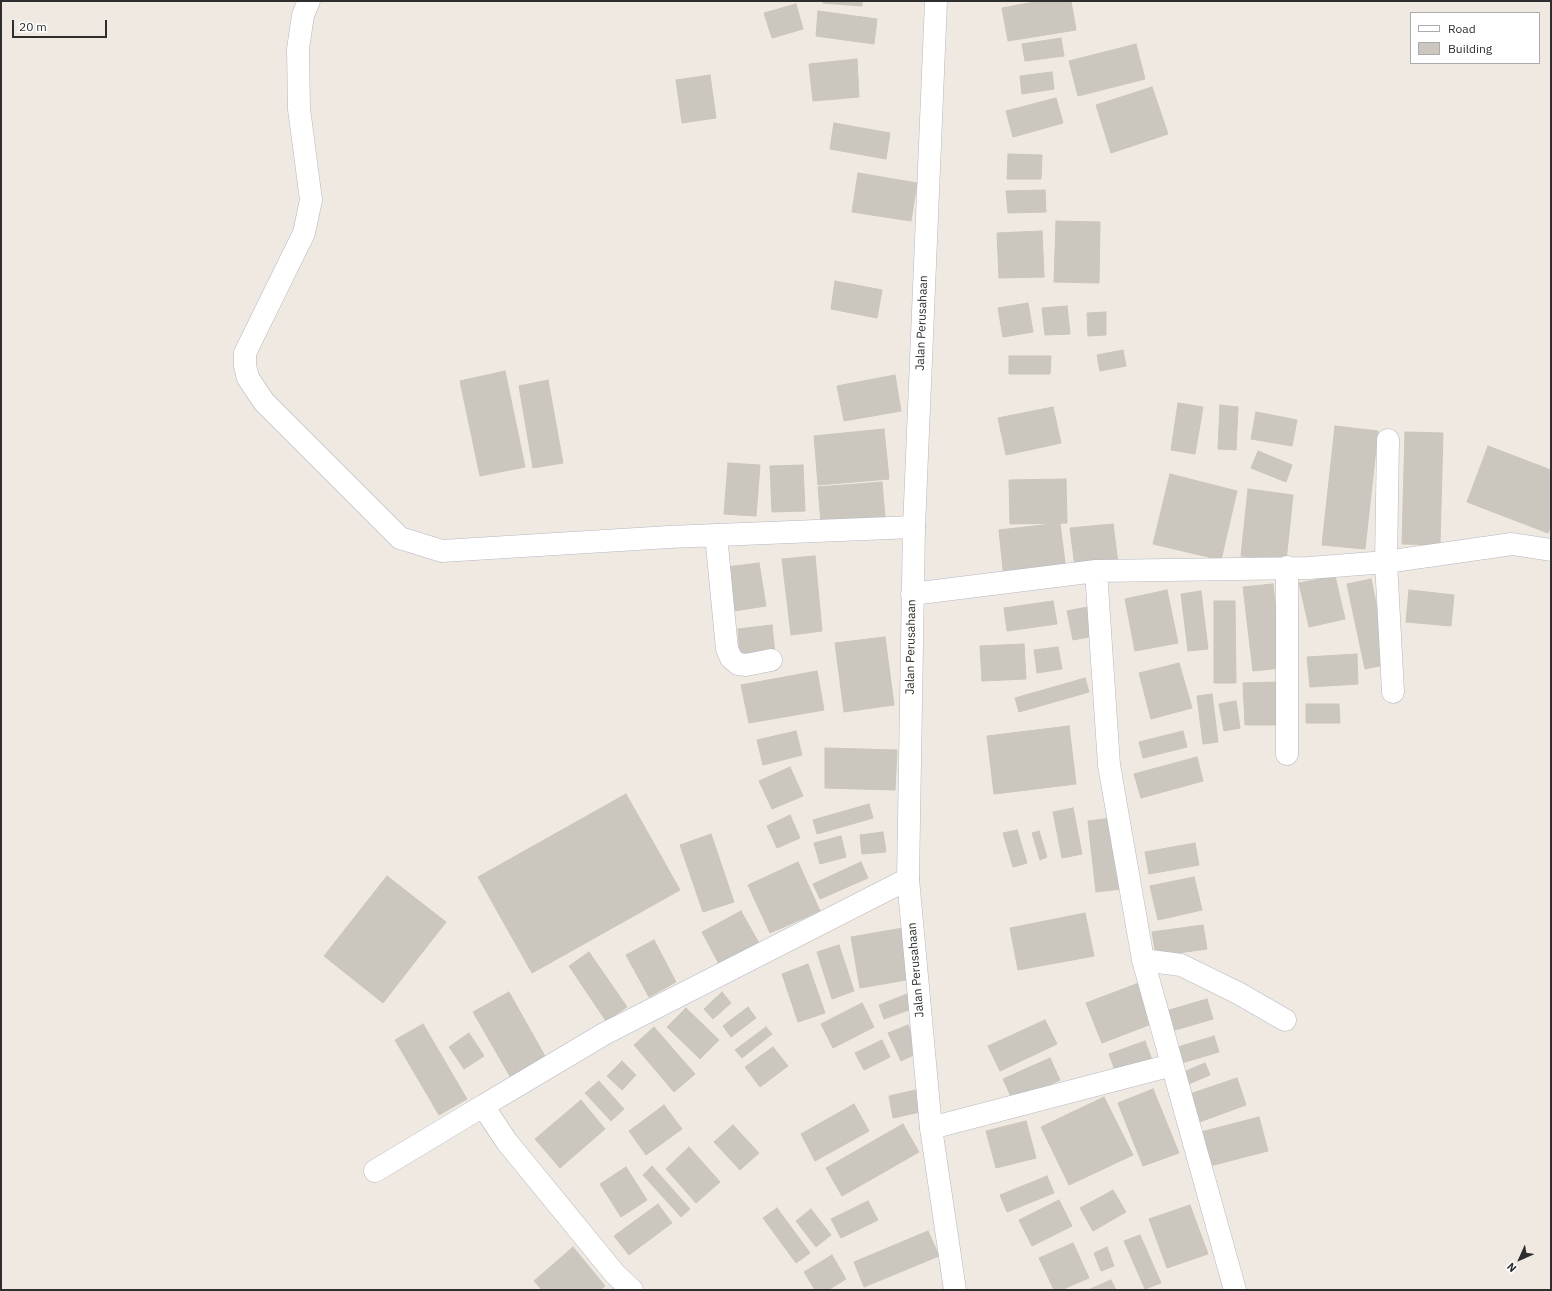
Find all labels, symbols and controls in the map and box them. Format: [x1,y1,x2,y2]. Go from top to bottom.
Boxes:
scale bar [14,12,109,38]
legend [1410,12,1540,64]
text: 20 m [19,19,47,34]
text: Road [1448,21,1476,36]
text: Building [1448,41,1492,56]
street label: Jalan Perusahaan [913,275,931,371]
street label: Jalan Perusahaan [903,599,919,695]
street label: Jalan Perusahaan [905,922,927,1018]
north arrow [1500,1239,1540,1279]
text: N [1504,1260,1519,1275]

